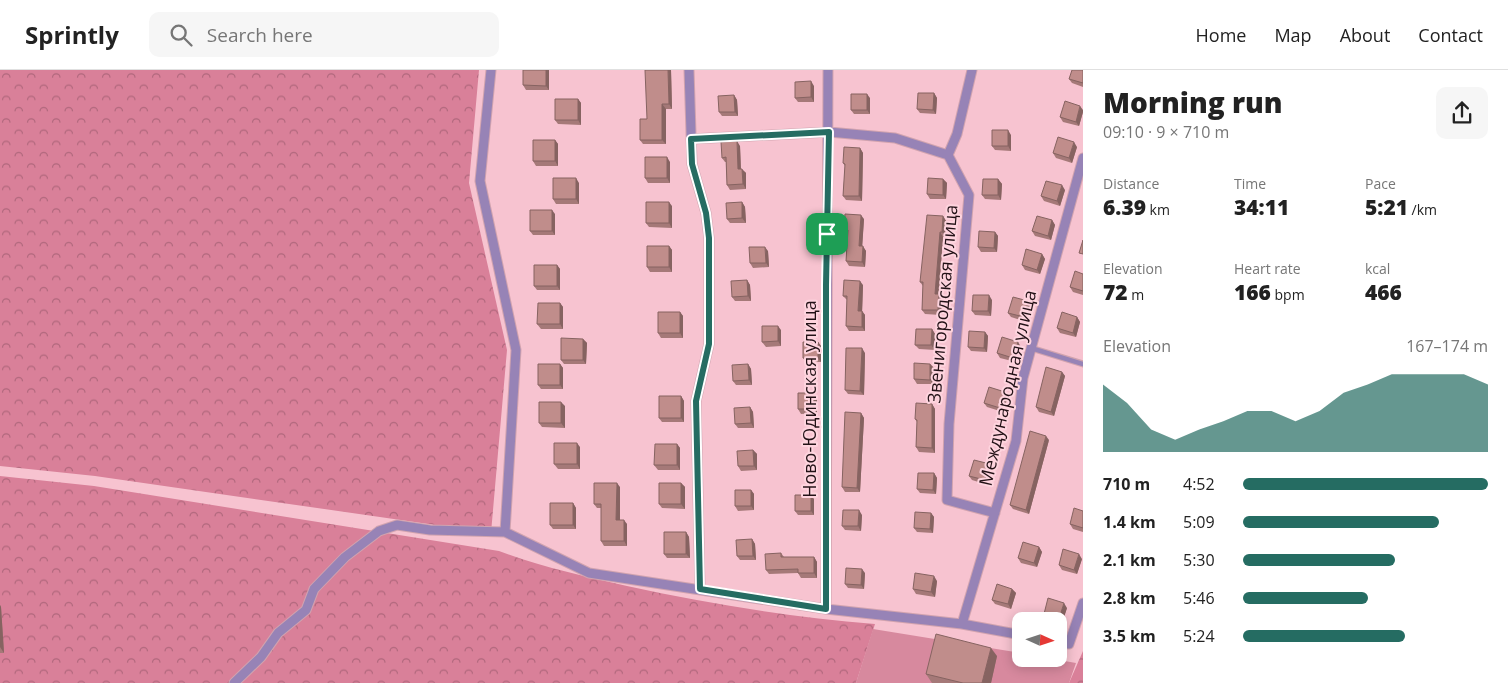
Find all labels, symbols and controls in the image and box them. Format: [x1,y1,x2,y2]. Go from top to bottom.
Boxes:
search box [149,12,499,57]
text: Sprintly [25,18,119,51]
icon: search [167,21,195,49]
text: Search here [207,22,313,48]
text: Home [1196,23,1246,47]
text: Map [1274,23,1312,47]
text: About [1340,23,1390,47]
text: Contact [1418,23,1483,47]
text: Morning run [1103,83,1283,121]
button: share [1436,87,1488,139]
text: 09:10 · 9 × 710 m [1103,121,1229,143]
text: Distance [1103,174,1159,193]
text: Time [1234,174,1266,193]
text: Pace [1365,174,1396,193]
text: 6.39 [1103,193,1146,221]
text: 34:11 [1234,193,1289,221]
text: 5:21 [1365,193,1408,221]
text: km [1146,200,1170,219]
text: /km [1408,200,1437,219]
street label: Звенигородская улица [921,204,963,404]
pin [806,213,848,255]
icon: arrive [813,220,841,248]
text: Elevation [1103,259,1162,278]
text: Heart rate [1234,259,1301,278]
text: kcal [1365,259,1390,278]
text: 72 [1103,278,1128,306]
text: 166 [1234,278,1271,306]
text: 466 [1365,278,1402,306]
text: m [1128,285,1144,304]
text: bpm [1271,285,1305,304]
street label: Международная улица [973,287,1041,488]
street label: Ново-Юдинская улица [797,300,821,498]
text: Elevation [1103,335,1171,357]
text: 167–174 m [1406,335,1488,357]
text: 710 m [1103,473,1150,495]
text: 4:52 [1183,473,1215,495]
text: 1.4 km [1103,511,1156,533]
text: 5:09 [1183,511,1215,533]
text: 2.1 km [1103,549,1156,571]
text: 5:30 [1183,549,1215,571]
text: 2.8 km [1103,587,1156,609]
text: 5:46 [1183,587,1215,609]
north arrow [1012,612,1068,668]
map controls [1012,612,1067,667]
text: 3.5 km [1103,625,1156,647]
text: 5:24 [1183,625,1215,647]

